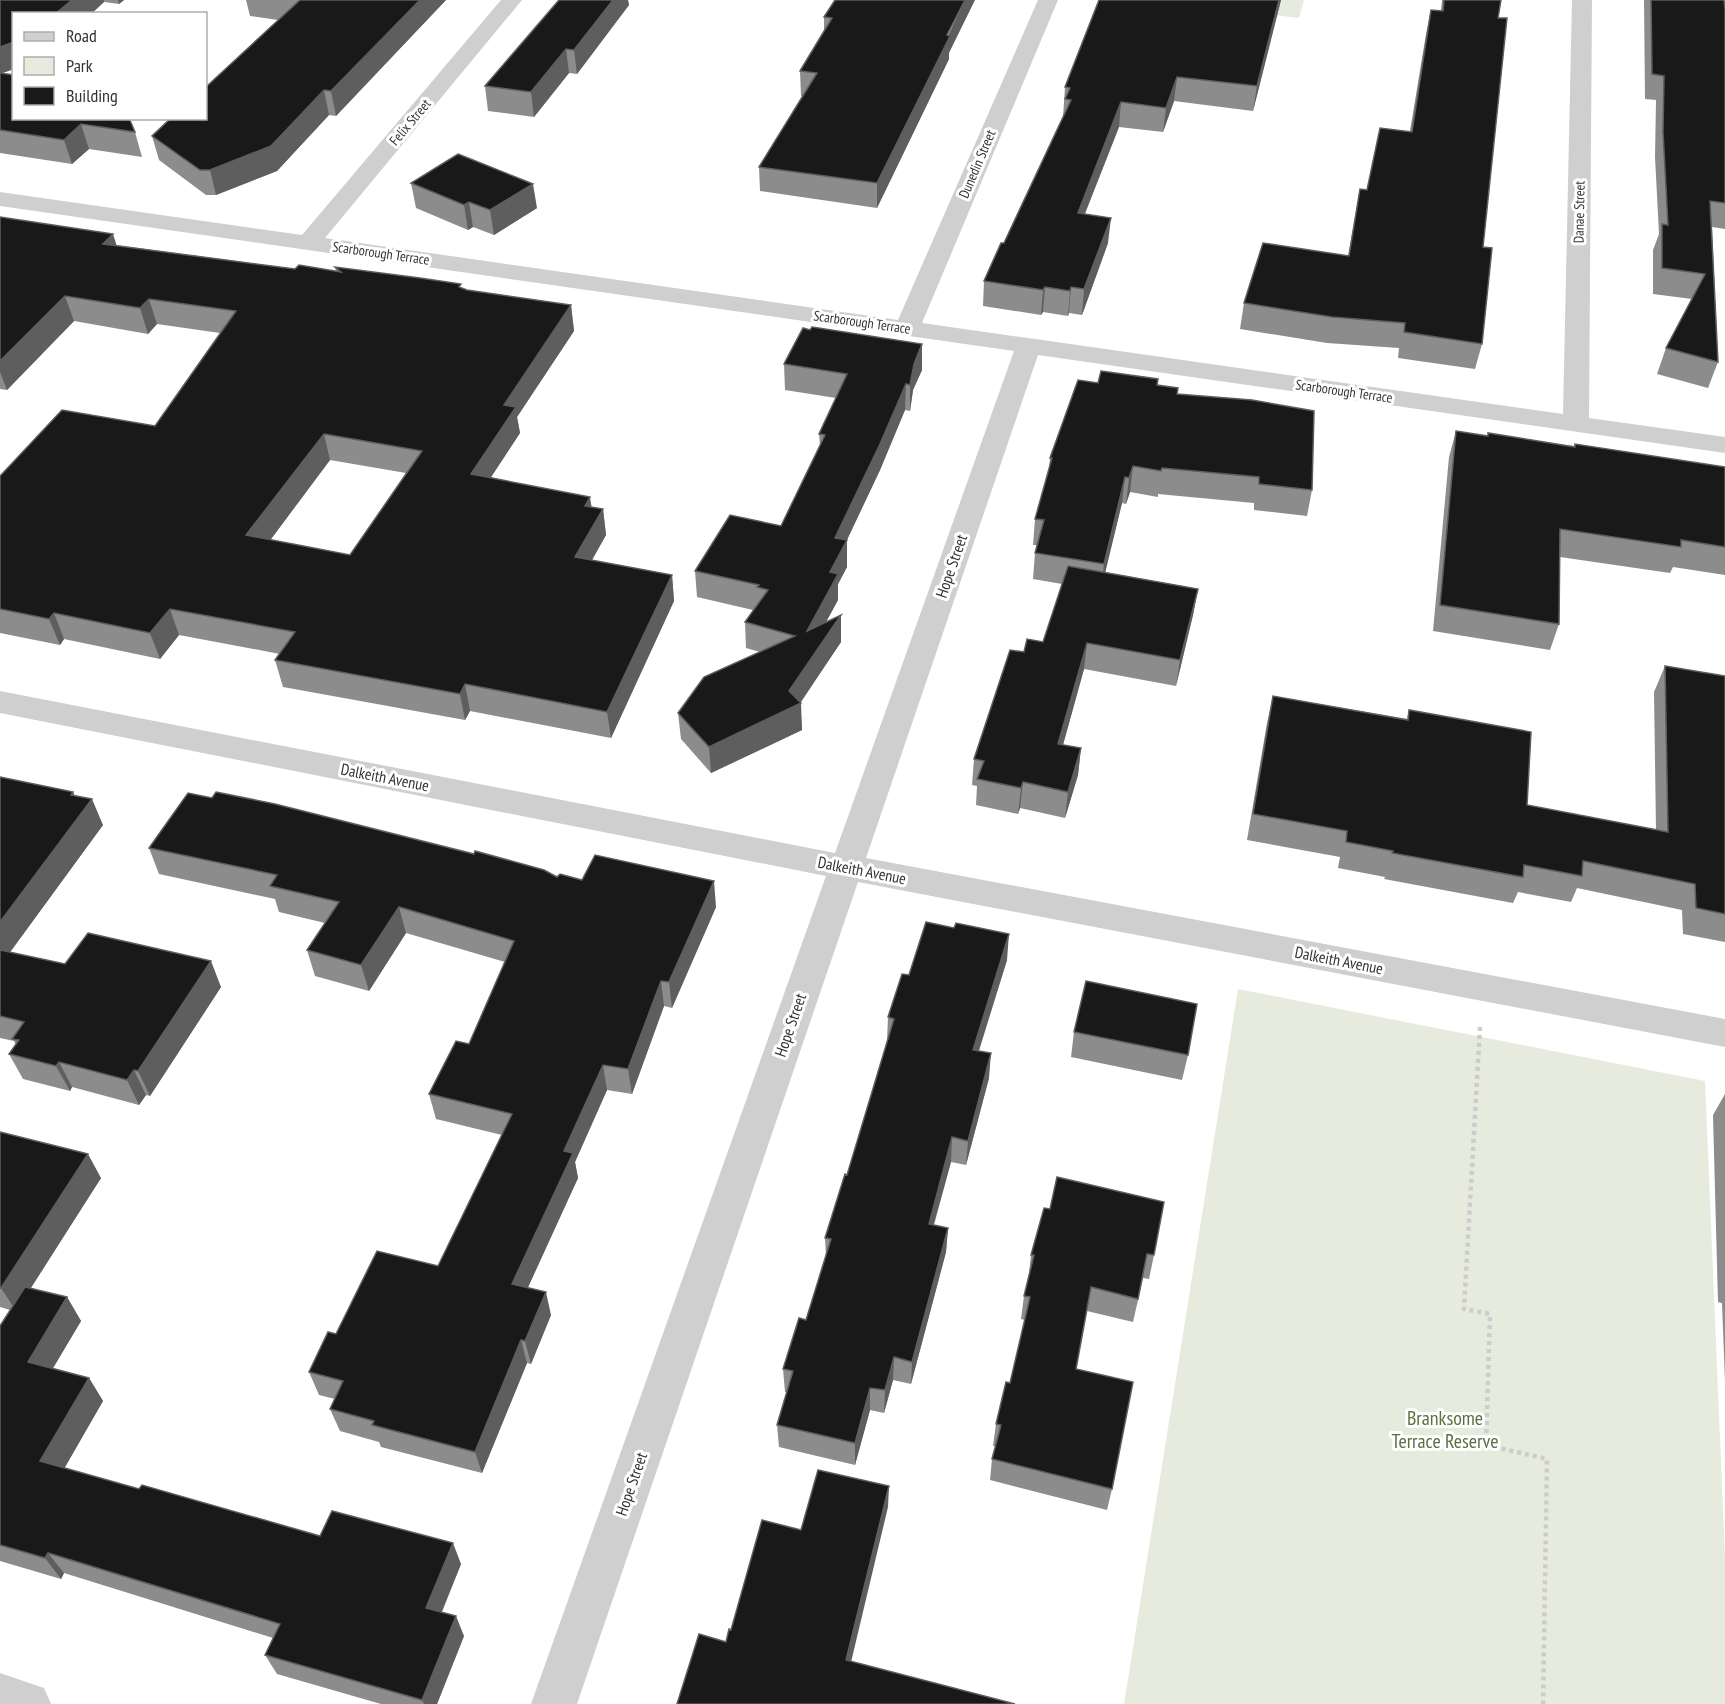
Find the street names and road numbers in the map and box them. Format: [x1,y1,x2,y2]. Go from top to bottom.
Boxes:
street label: Felix Street [385,95,435,149]
street label: Dunedin Street [955,127,1000,201]
street label: Danae Street [1569,180,1589,243]
street label: Scarborough Terrace [331,237,431,269]
street label: Scarborough Terrace [812,306,912,338]
street label: Scarborough Terrace [1294,375,1394,407]
street label: Hope Street [931,531,971,600]
street label: Dalkeith Avenue [339,759,431,795]
street label: Dalkeith Avenue [816,852,908,888]
street label: Dalkeith Avenue [1293,942,1385,978]
street label: Hope Street [770,990,810,1059]
street label: Hope Street [611,1449,651,1518]

